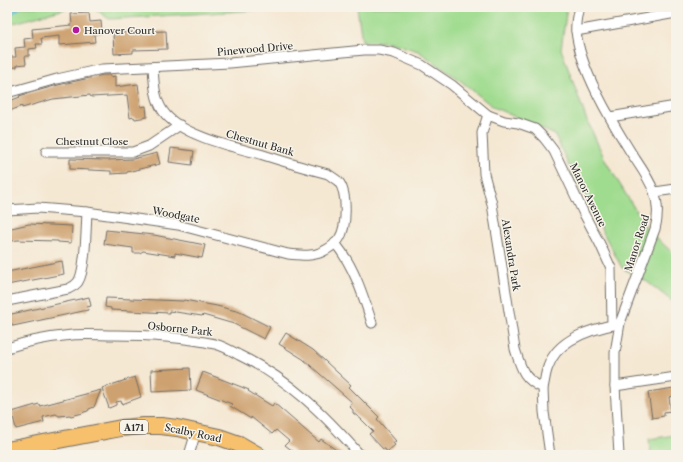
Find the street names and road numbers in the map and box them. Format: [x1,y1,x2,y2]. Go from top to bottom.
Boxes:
street label: Pinewood Drive [216,39,294,59]
street label: Chestnut Bank [224,127,297,159]
street label: Chestnut Close [56,135,129,148]
street label: Manor Avenue [567,161,609,229]
street label: Woodgate [150,204,201,226]
street label: Manor Road [622,213,652,273]
street label: Alexandra Park [499,217,523,293]
street label: Osborne Park [147,319,214,339]
road number: A171 [120,420,148,434]
street label: Scalby Road [163,421,223,445]

